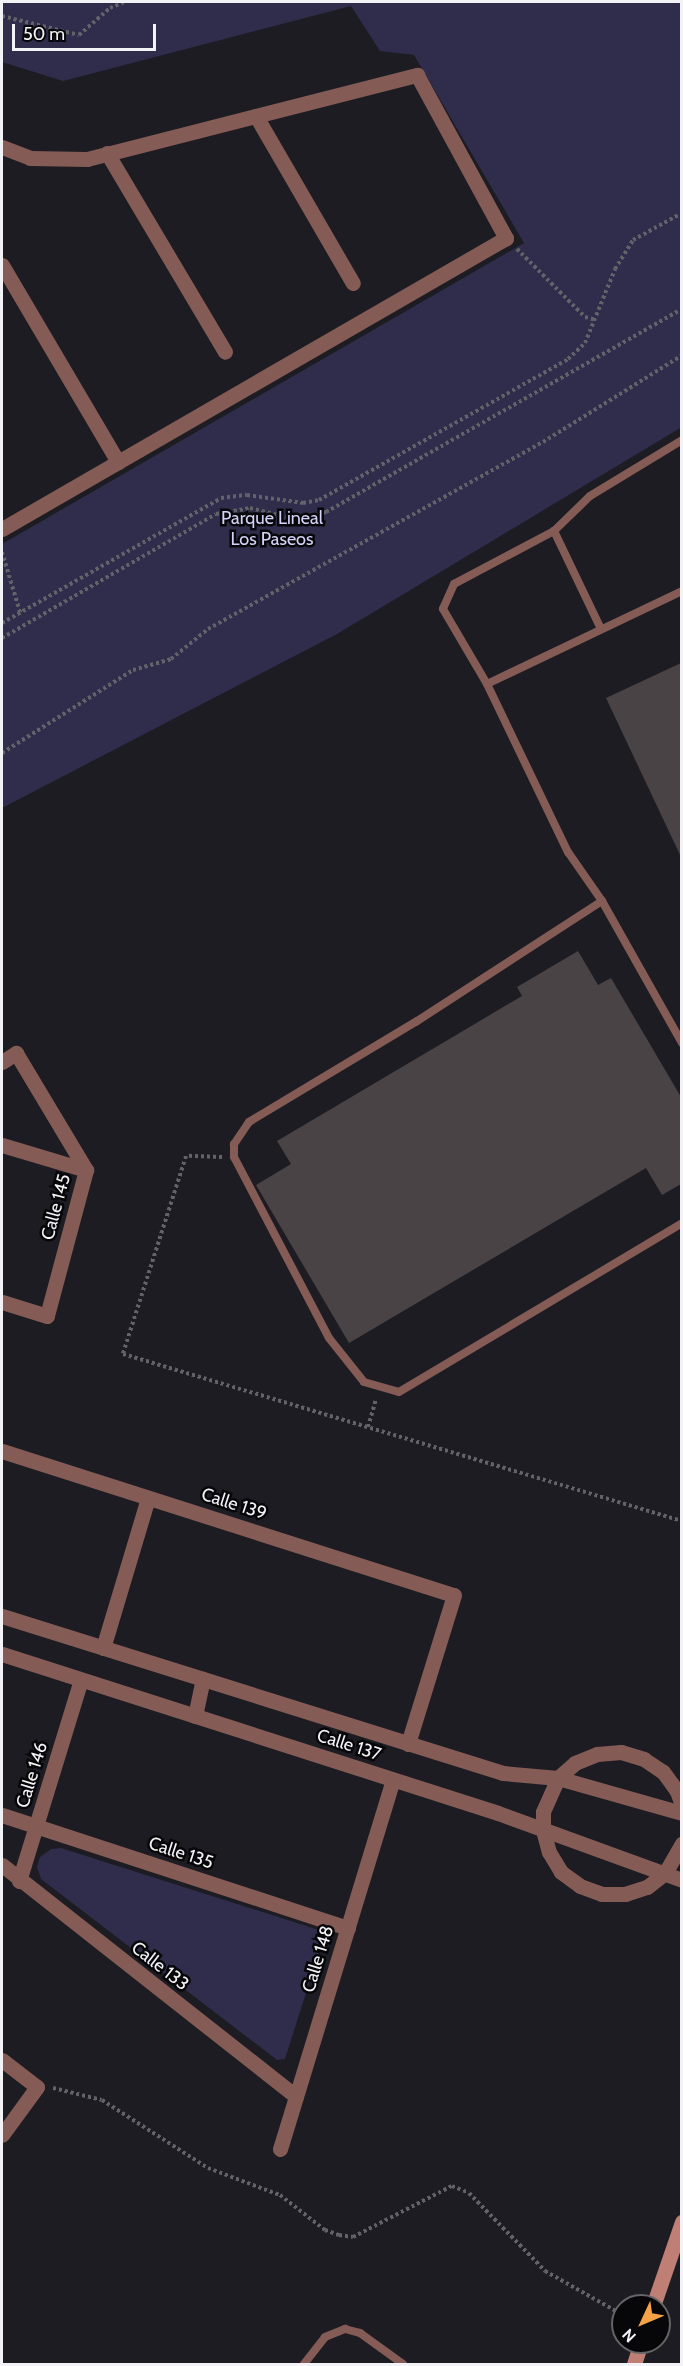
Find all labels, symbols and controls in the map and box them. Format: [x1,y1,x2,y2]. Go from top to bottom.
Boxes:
scale bar [15,12,159,50]
text: 50 m [23,23,65,45]
park label: Parque Lineal Los Paseos [221,508,323,550]
street label: Calle 145 [37,1172,75,1242]
street label: Calle 139 [199,1483,269,1525]
street label: Calle 137 [314,1725,384,1765]
street label: Calle 146 [12,1739,52,1811]
street label: Calle 135 [146,1832,216,1874]
street label: Calle 148 [298,1923,338,1995]
street label: Calle 133 [127,1937,193,1995]
north arrow [611,2294,671,2354]
text: N [618,2325,640,2346]

